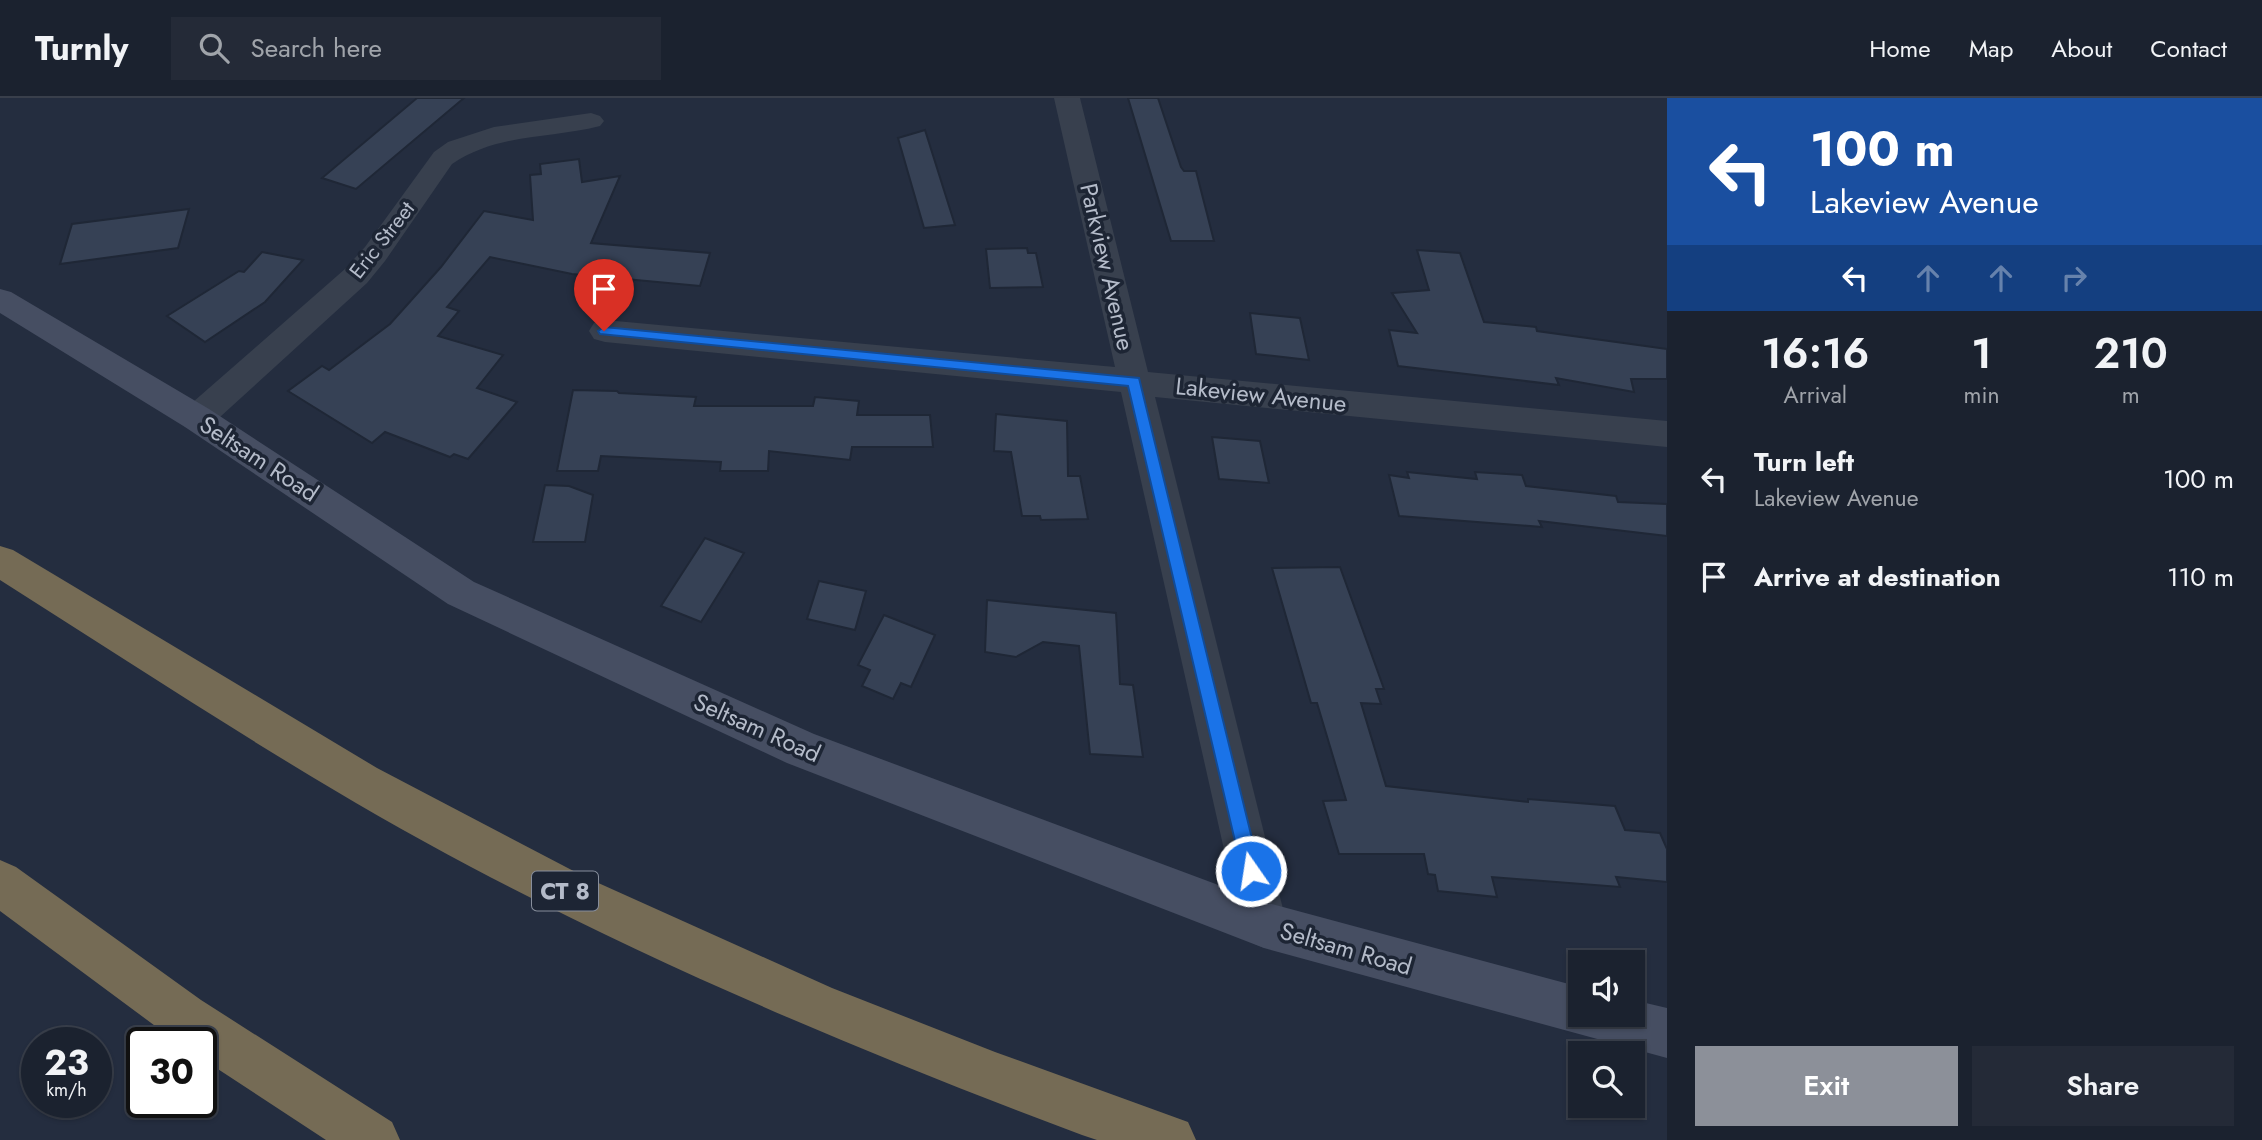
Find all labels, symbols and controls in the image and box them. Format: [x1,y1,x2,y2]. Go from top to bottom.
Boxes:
search box [171,17,661,80]
text: Turnly [35,25,129,72]
icon: search [195,29,233,67]
text: Search here [251,29,382,67]
text: Home [1869,31,1931,66]
text: Map [1969,31,2013,66]
text: About [2051,31,2112,66]
text: Contact [2150,31,2227,66]
text: 100 m [1810,114,1955,184]
icon: left [1695,126,1786,217]
text: Lakeview Avenue [1810,179,2039,225]
street label: Parkview Avenue [1071,180,1144,354]
street label: Eric Street [342,195,422,285]
pin [574,259,634,331]
icon: left [1836,259,1874,297]
icon: ahead [1909,259,1947,297]
icon: ahead [1982,259,2020,297]
icon: right [2055,259,2093,297]
icon: arrive [585,270,623,308]
text: 16:16 [1761,323,1869,384]
text: 1 [1971,323,1992,384]
text: 210 [2094,323,2168,384]
street label: Lakeview Avenue [1174,368,1348,421]
text: Arrival [1784,378,1847,412]
text: min [1964,378,2000,412]
text: m [2122,378,2140,412]
street label: Seltsam Road [193,407,326,510]
text: Turn left [1754,443,1854,481]
icon: left [1695,460,1733,498]
text: 100 m [2163,460,2234,498]
text: Lakeview Avenue [1754,481,1918,515]
icon: arrive [1695,558,1733,596]
text: Arrive at destination [1754,558,2001,596]
text: 110 m [2167,558,2234,596]
street label: Seltsam Road [688,684,826,771]
position arrow [1214,834,1288,908]
road number: CT 8 [532,872,598,911]
street label: Seltsam Road [1276,913,1416,984]
map controls [1568,950,1645,1118]
button: sound [1568,950,1645,1027]
speed limit sign: 30 [126,1027,217,1118]
text: 23 [44,1038,89,1088]
button: search [1568,1041,1645,1118]
button: Exit [1695,1046,1958,1126]
button: Share [1972,1046,2234,1126]
text: km/h [46,1077,87,1103]

